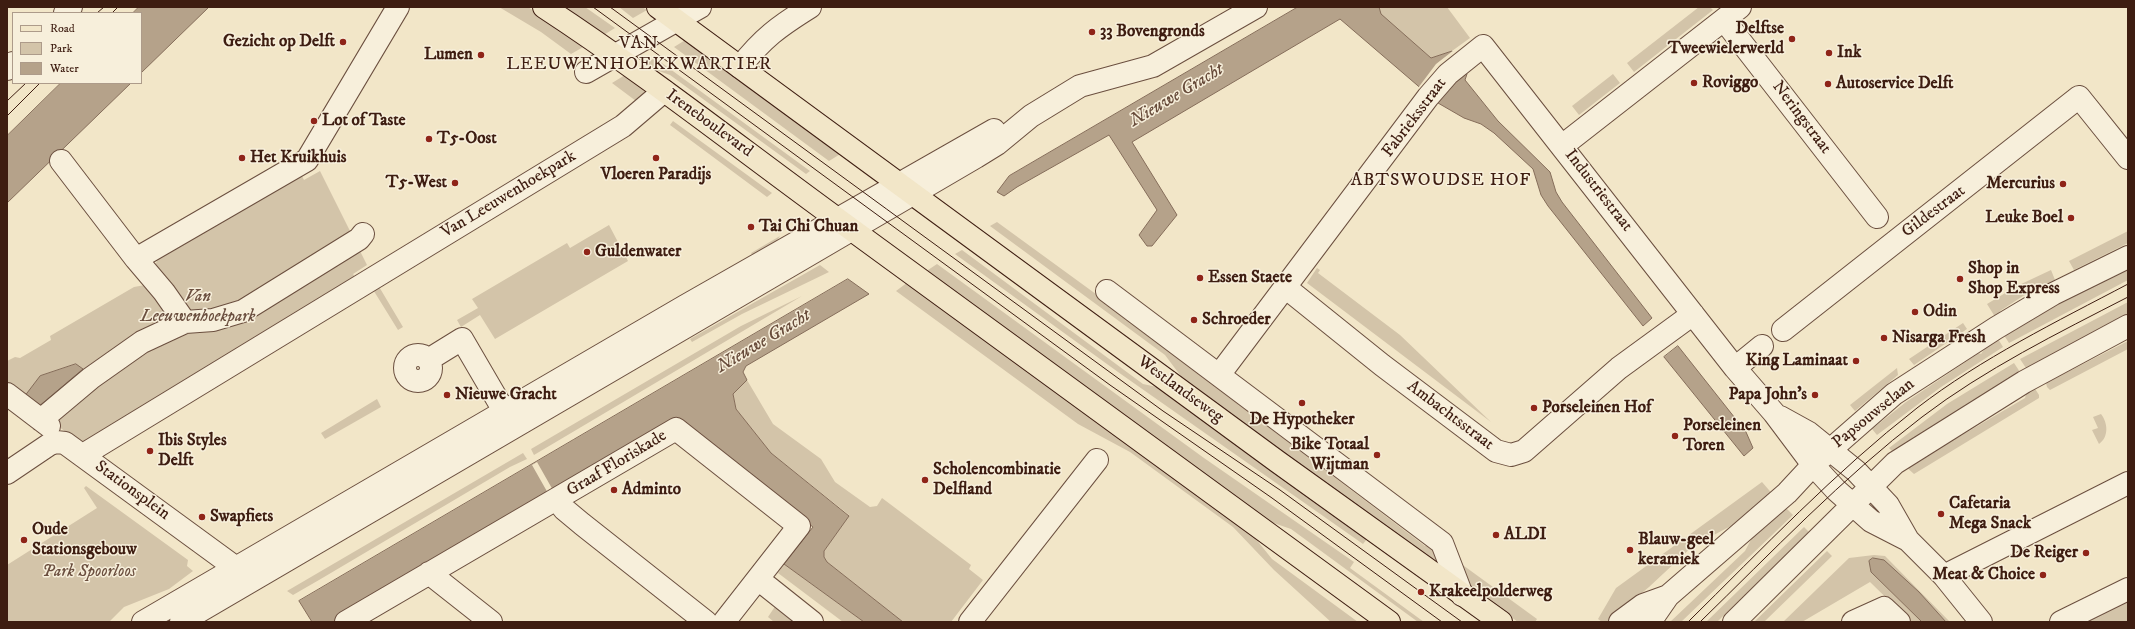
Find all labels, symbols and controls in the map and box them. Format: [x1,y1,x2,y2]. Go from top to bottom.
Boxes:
legend [12,12,142,84]
place label: Delftse Tweewielerwerld [1668,19,1784,59]
text: Road [50,21,75,36]
place label: 33 Bovengronds [1100,22,1205,42]
marker: 33 Bovengronds [1087,27,1097,37]
place label: Gezicht op Delft [223,32,335,52]
district label: VAN LEEUWENHOEKKWARTIER [506,33,772,76]
marker: Delftse Tweewielerwerld [1787,34,1797,44]
marker: Gezicht op Delft [338,37,348,47]
text: Park [50,41,72,56]
place label: Ink [1837,43,1861,63]
place label: Lumen [424,45,473,65]
marker: Ink [1824,48,1834,58]
marker: Lumen [476,50,486,60]
water label: Nieuwe Gracht [1126,59,1228,133]
text: Water [50,61,79,76]
place label: Roviggo [1702,73,1758,93]
street label: Fabrieksstraat [1379,74,1451,162]
place label: Autoservice Delft [1836,74,1954,94]
marker: Roviggo [1689,78,1699,88]
street label: Neringstraat [1767,78,1835,158]
marker: Autoservice Delft [1823,79,1833,89]
street label: Ireneboulevard [662,86,756,162]
place label: Lot of Taste [322,111,406,131]
marker: Lot of Taste [309,116,319,126]
place label: T5-Oost [437,129,497,149]
marker: T5-Oost [424,134,434,144]
street label: Industriestraat [1560,146,1636,236]
street label: Van Leeuwenhoekpark [438,147,580,243]
place label: Het Kruikhuis [250,148,347,168]
marker: Het Kruikhuis [237,153,247,163]
marker: Vloeren Paradijs [651,153,661,163]
place label: Vloeren Paradijs [601,165,711,185]
district label: ABTSWOUDSE HOF [1351,170,1531,192]
place label: T5-West [386,173,447,193]
place label: Mercurius [1986,174,2055,194]
marker: T5-West [450,178,460,188]
marker: Mercurius [2058,179,2068,189]
street label: Gildestraat [1898,182,1970,242]
place label: Leuke Boel [1985,208,2063,228]
marker: Leuke Boel [2066,213,2076,223]
place label: Tai Chi Chuan [759,217,858,237]
marker: Tai Chi Chuan [746,222,756,232]
place label: Guldenwater [595,242,681,262]
marker: Guldenwater [582,247,592,257]
place label: Shop in Shop Express [1968,259,2060,299]
place label: Essen Staete [1208,268,1292,288]
marker: Essen Staete [1195,273,1205,283]
marker: Shop in Shop Express [1955,274,1965,284]
park label: Van Leeuwenhoekpark [141,287,255,327]
place label: Odin [1923,302,1957,322]
water label: Nieuwe Gracht [713,305,815,379]
marker: Odin [1910,307,1920,317]
place label: Schroeder [1202,310,1271,330]
marker: Schroeder [1189,315,1199,325]
place label: Nisarga Fresh [1892,328,1986,348]
marker: Nisarga Fresh [1879,333,1889,343]
place label: King Laminaat [1745,351,1848,371]
street label: Westlandseweg [1133,352,1227,428]
marker: King Laminaat [1851,356,1861,366]
street label: Papsouwselaan [1829,375,1919,453]
street label: Ambachtsstraat [1403,377,1497,455]
place label: Nieuwe Gracht [455,385,557,405]
place label: Papa John's [1728,385,1807,405]
marker: Nieuwe Gracht [442,390,452,400]
marker: Papa John's [1810,390,1820,400]
marker: De Hypotheker [1297,398,1307,408]
place label: Porseleinen Hof [1542,398,1651,418]
marker: Porseleinen Hof [1529,403,1539,413]
place label: De Hypotheker [1249,410,1355,430]
place label: Porseleinen Toren [1683,416,1761,456]
street label: Graaf Floriskade [563,426,671,502]
place label: Ibis Styles Delft [158,431,227,471]
marker: Porseleinen Toren [1670,431,1680,441]
place label: Bike Totaal Wijtman [1291,435,1369,475]
marker: Ibis Styles Delft [145,446,155,456]
marker: Bike Totaal Wijtman [1372,450,1382,460]
street label: Stationsplein [90,457,174,525]
place label: Scholencombinatie Delfland [933,460,1061,500]
marker: Scholencombinatie Delfland [920,475,930,485]
place label: Adminto [622,480,681,500]
marker: Adminto [609,485,619,495]
place label: Cafetaria Mega Snack [1949,494,2031,534]
place label: Swapfiets [210,507,273,527]
marker: Cafetaria Mega Snack [1936,509,1946,519]
marker: Swapfiets [197,512,207,522]
place label: Oude Stationsgebouw [32,520,137,560]
place label: ALDI [1504,525,1547,545]
marker: ALDI [1491,530,1501,540]
place label: Blauw-geel keramiek [1638,530,1714,570]
marker: Oude Stationsgebouw [19,535,29,545]
place label: De Reiger [2010,543,2078,563]
marker: Blauw-geel keramiek [1625,545,1635,555]
marker: De Reiger [2081,548,2091,558]
park label: Park Spoorloos [42,562,136,582]
place label: Meat & Choice [1932,565,2035,585]
marker: Meat & Choice [2038,570,2048,580]
place label: Krakeelpolderweg [1429,582,1552,602]
marker: Krakeelpolderweg [1416,587,1426,597]

